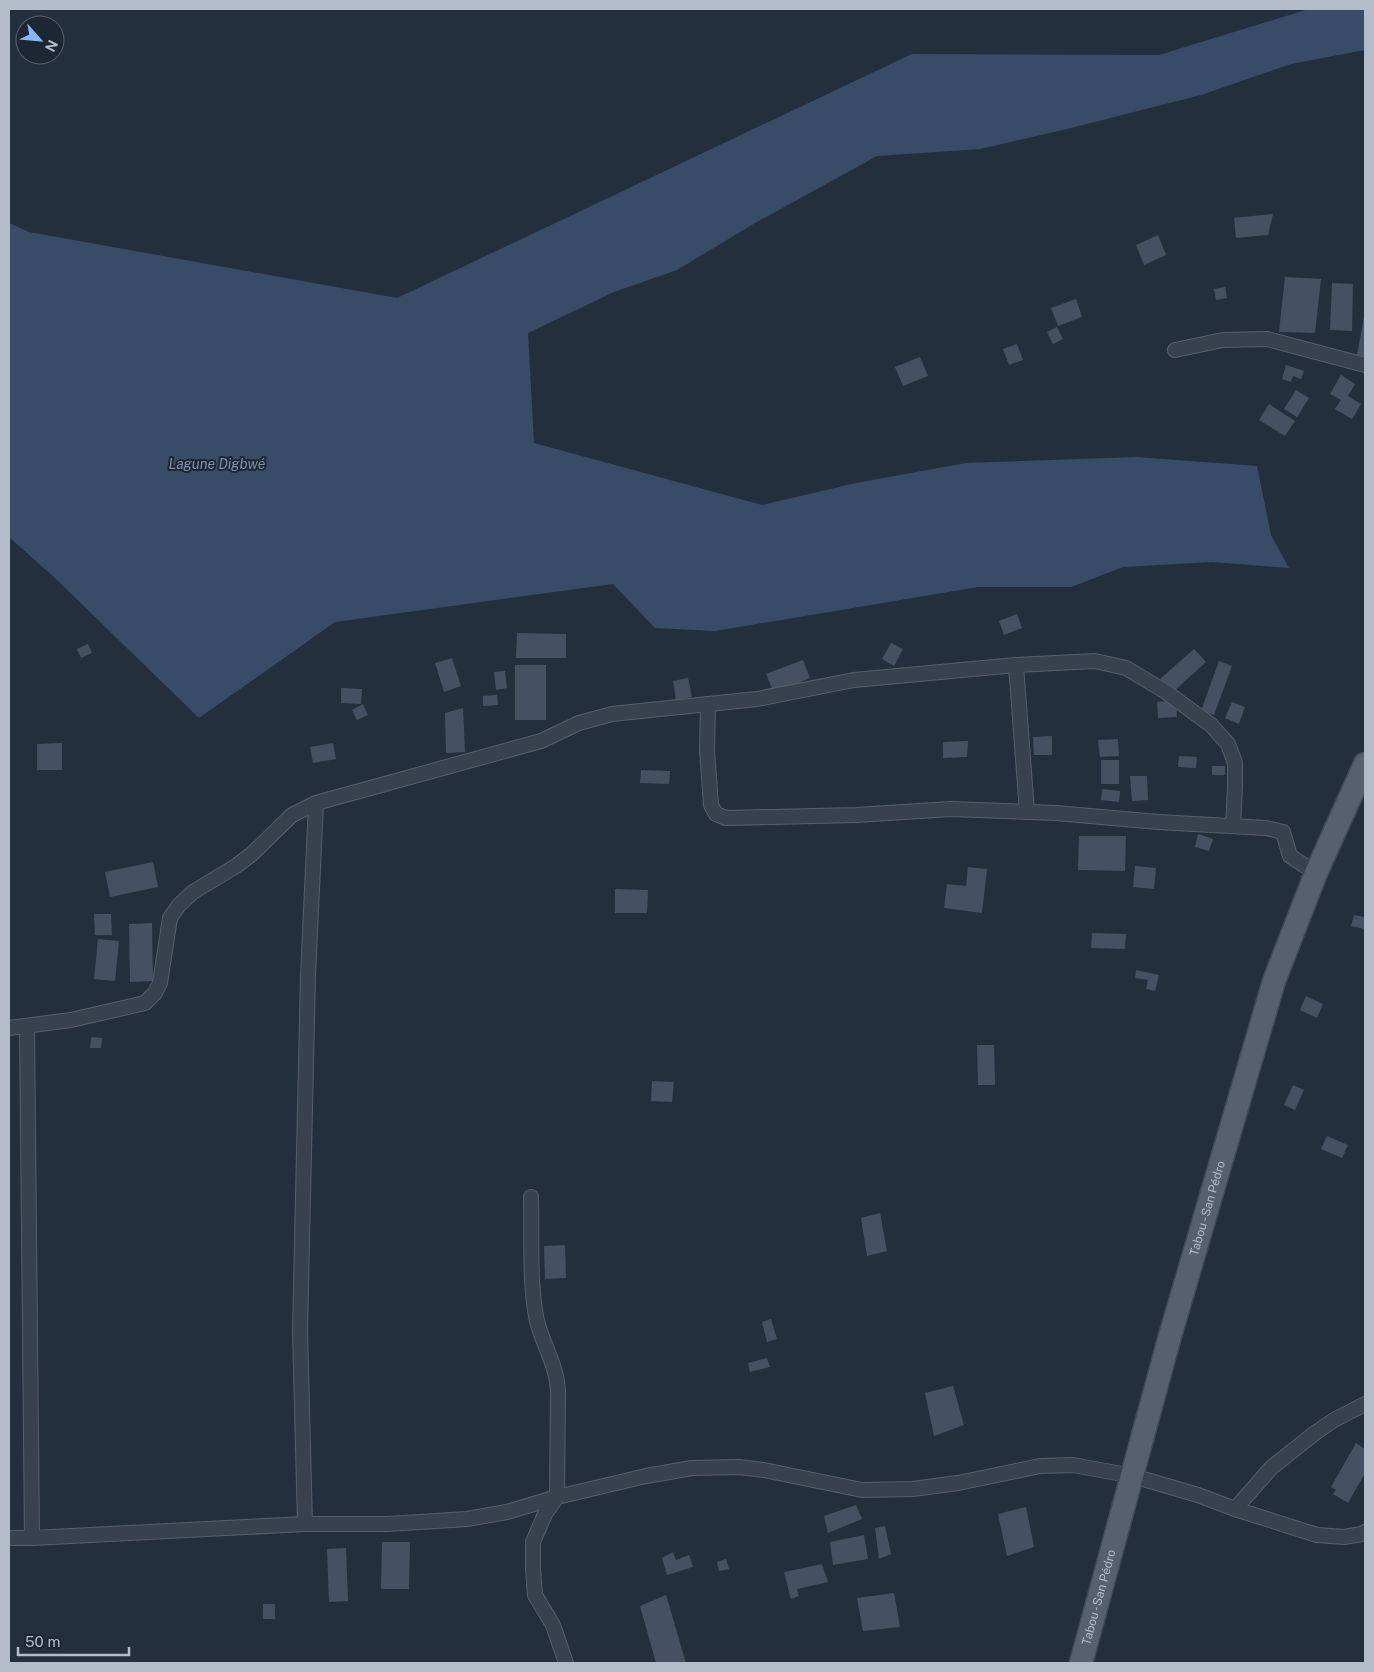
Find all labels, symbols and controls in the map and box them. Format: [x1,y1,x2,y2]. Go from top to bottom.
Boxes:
north arrow [15,15,65,65]
text: N [42,37,61,54]
water label: Lagune Digbwé [169,456,266,472]
street label: Tabou - San Pédro [1187,1159,1228,1258]
street label: Tabou - San Pédro [1079,1548,1119,1647]
scale bar [18,1624,129,1656]
text: 50 m [25,1633,60,1650]

